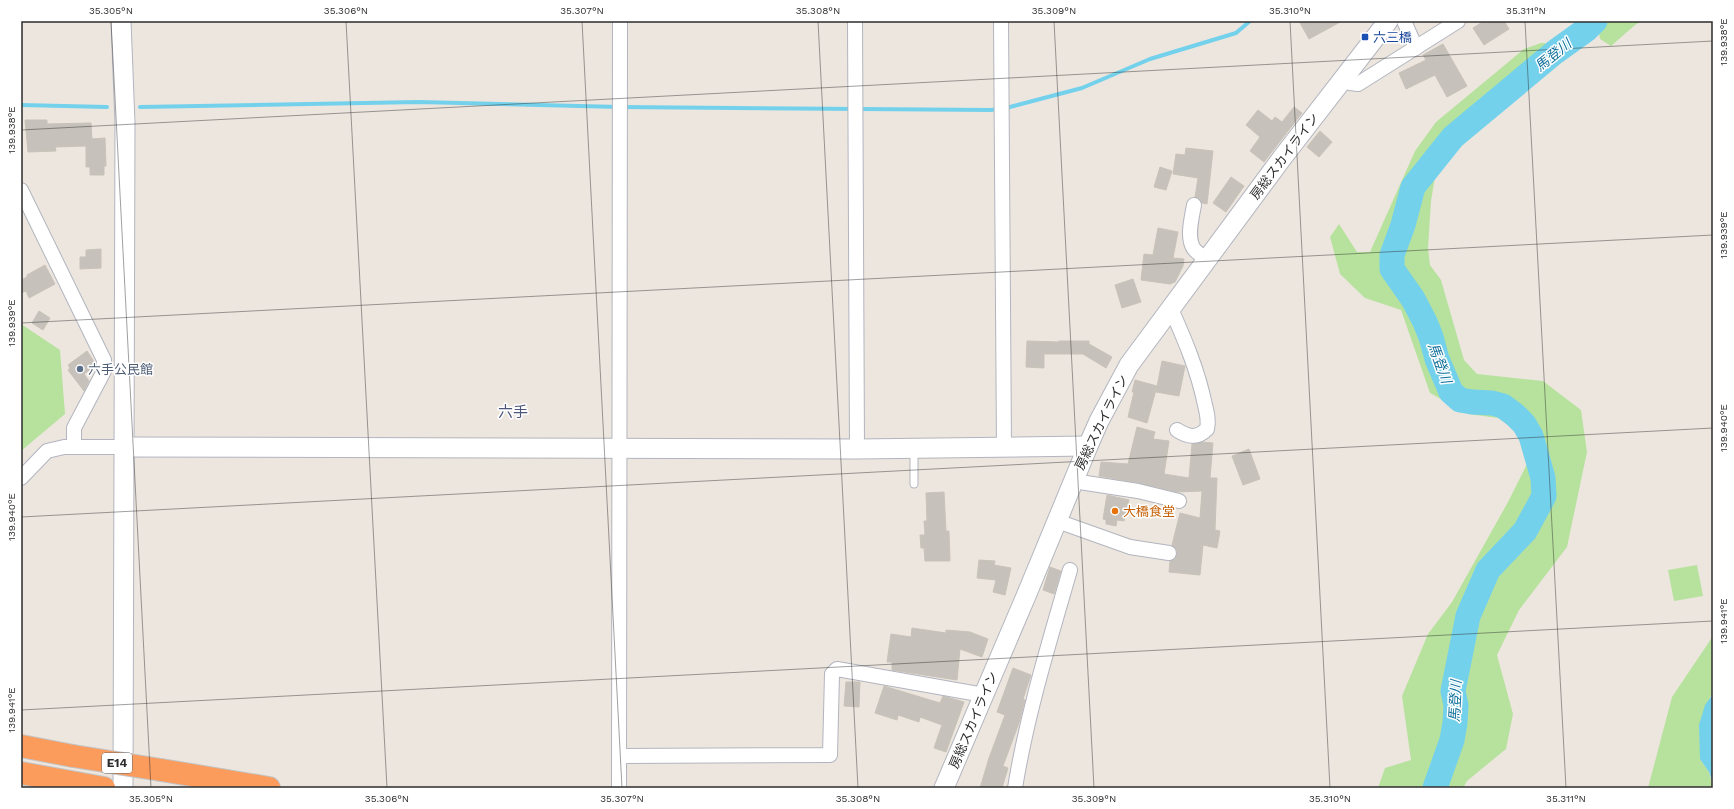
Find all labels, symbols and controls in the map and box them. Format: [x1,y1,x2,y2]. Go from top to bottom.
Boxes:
text: 35.305°N [89,5,133,16]
text: 35.306°N [324,5,368,16]
text: 35.307°N [560,5,604,16]
text: 35.308°N [796,5,840,16]
text: 35.309°N [1032,5,1076,16]
text: 35.310°N [1269,5,1311,16]
text: 35.311°N [1506,5,1546,16]
text: 139.938°E [1718,18,1729,66]
place label: 六三橋 [1373,30,1412,45]
marker: 六三橋 [1360,32,1370,42]
water label: 馬登川 [1532,34,1576,74]
text: 139.938°E [6,106,17,154]
street label: 房総スカイライン [1247,110,1322,202]
text: 139.939°E [1718,211,1729,259]
text: 139.939°E [6,299,17,347]
water label: 馬登川 [1425,341,1455,387]
place label: 六手公民館 [88,362,153,377]
marker: 六手公民館 [75,364,85,374]
street label: 房総スカイライン [1072,372,1131,472]
district label: 六手 [498,403,528,421]
text: 139.940°E [1718,404,1729,452]
text: 139.940°E [6,493,17,541]
place label: 大橋食堂 [1123,504,1175,519]
marker: 大橋食堂 [1110,506,1120,516]
text: 139.941°E [1718,598,1729,644]
street label: 房総スカイライン [946,669,1001,771]
water label: 馬登川 [1446,678,1464,722]
text: 139.941°E [6,687,17,733]
road number: E14 [102,753,132,773]
text: 35.305°N [129,793,173,804]
text: 35.306°N [365,793,409,804]
text: 35.307°N [600,793,644,804]
text: 35.308°N [836,793,880,804]
text: 35.309°N [1072,793,1116,804]
text: 35.310°N [1309,793,1351,804]
text: 35.311°N [1546,793,1586,804]

